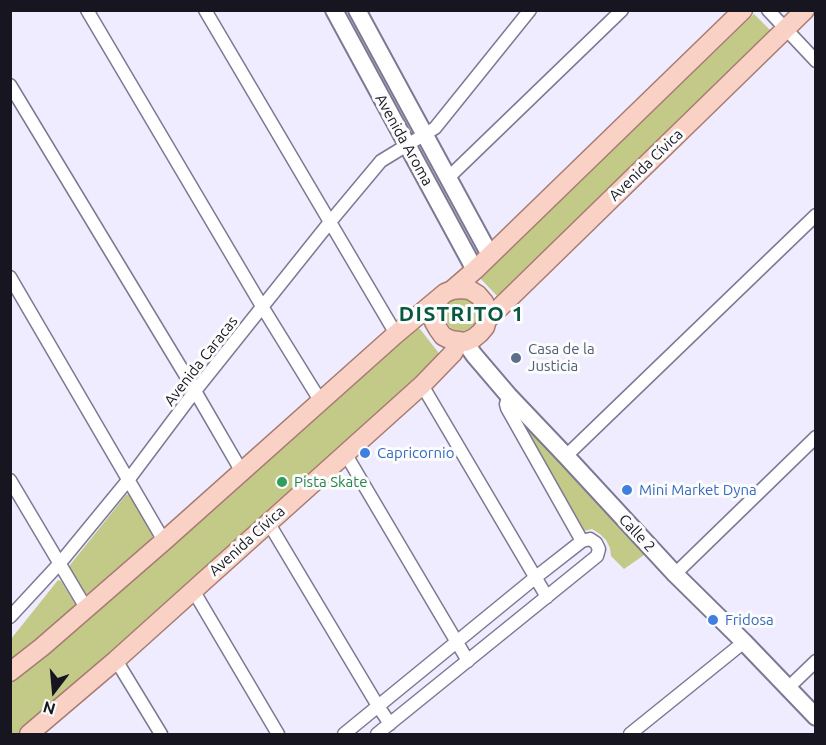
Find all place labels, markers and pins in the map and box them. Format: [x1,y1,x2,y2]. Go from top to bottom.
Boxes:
place label: Casa de la Justicia [528,340,595,375]
marker: Casa de la Justicia [509,351,523,365]
place label: Capricornio [377,444,454,462]
marker: Capricornio [358,446,372,460]
place label: Pista Skate [294,473,367,491]
marker: Pista Skate [275,475,289,489]
place label: Mini Market Dyna [639,481,757,499]
marker: Mini Market Dyna [620,483,634,497]
place label: Fridosa [725,611,774,629]
marker: Fridosa [706,613,720,627]

